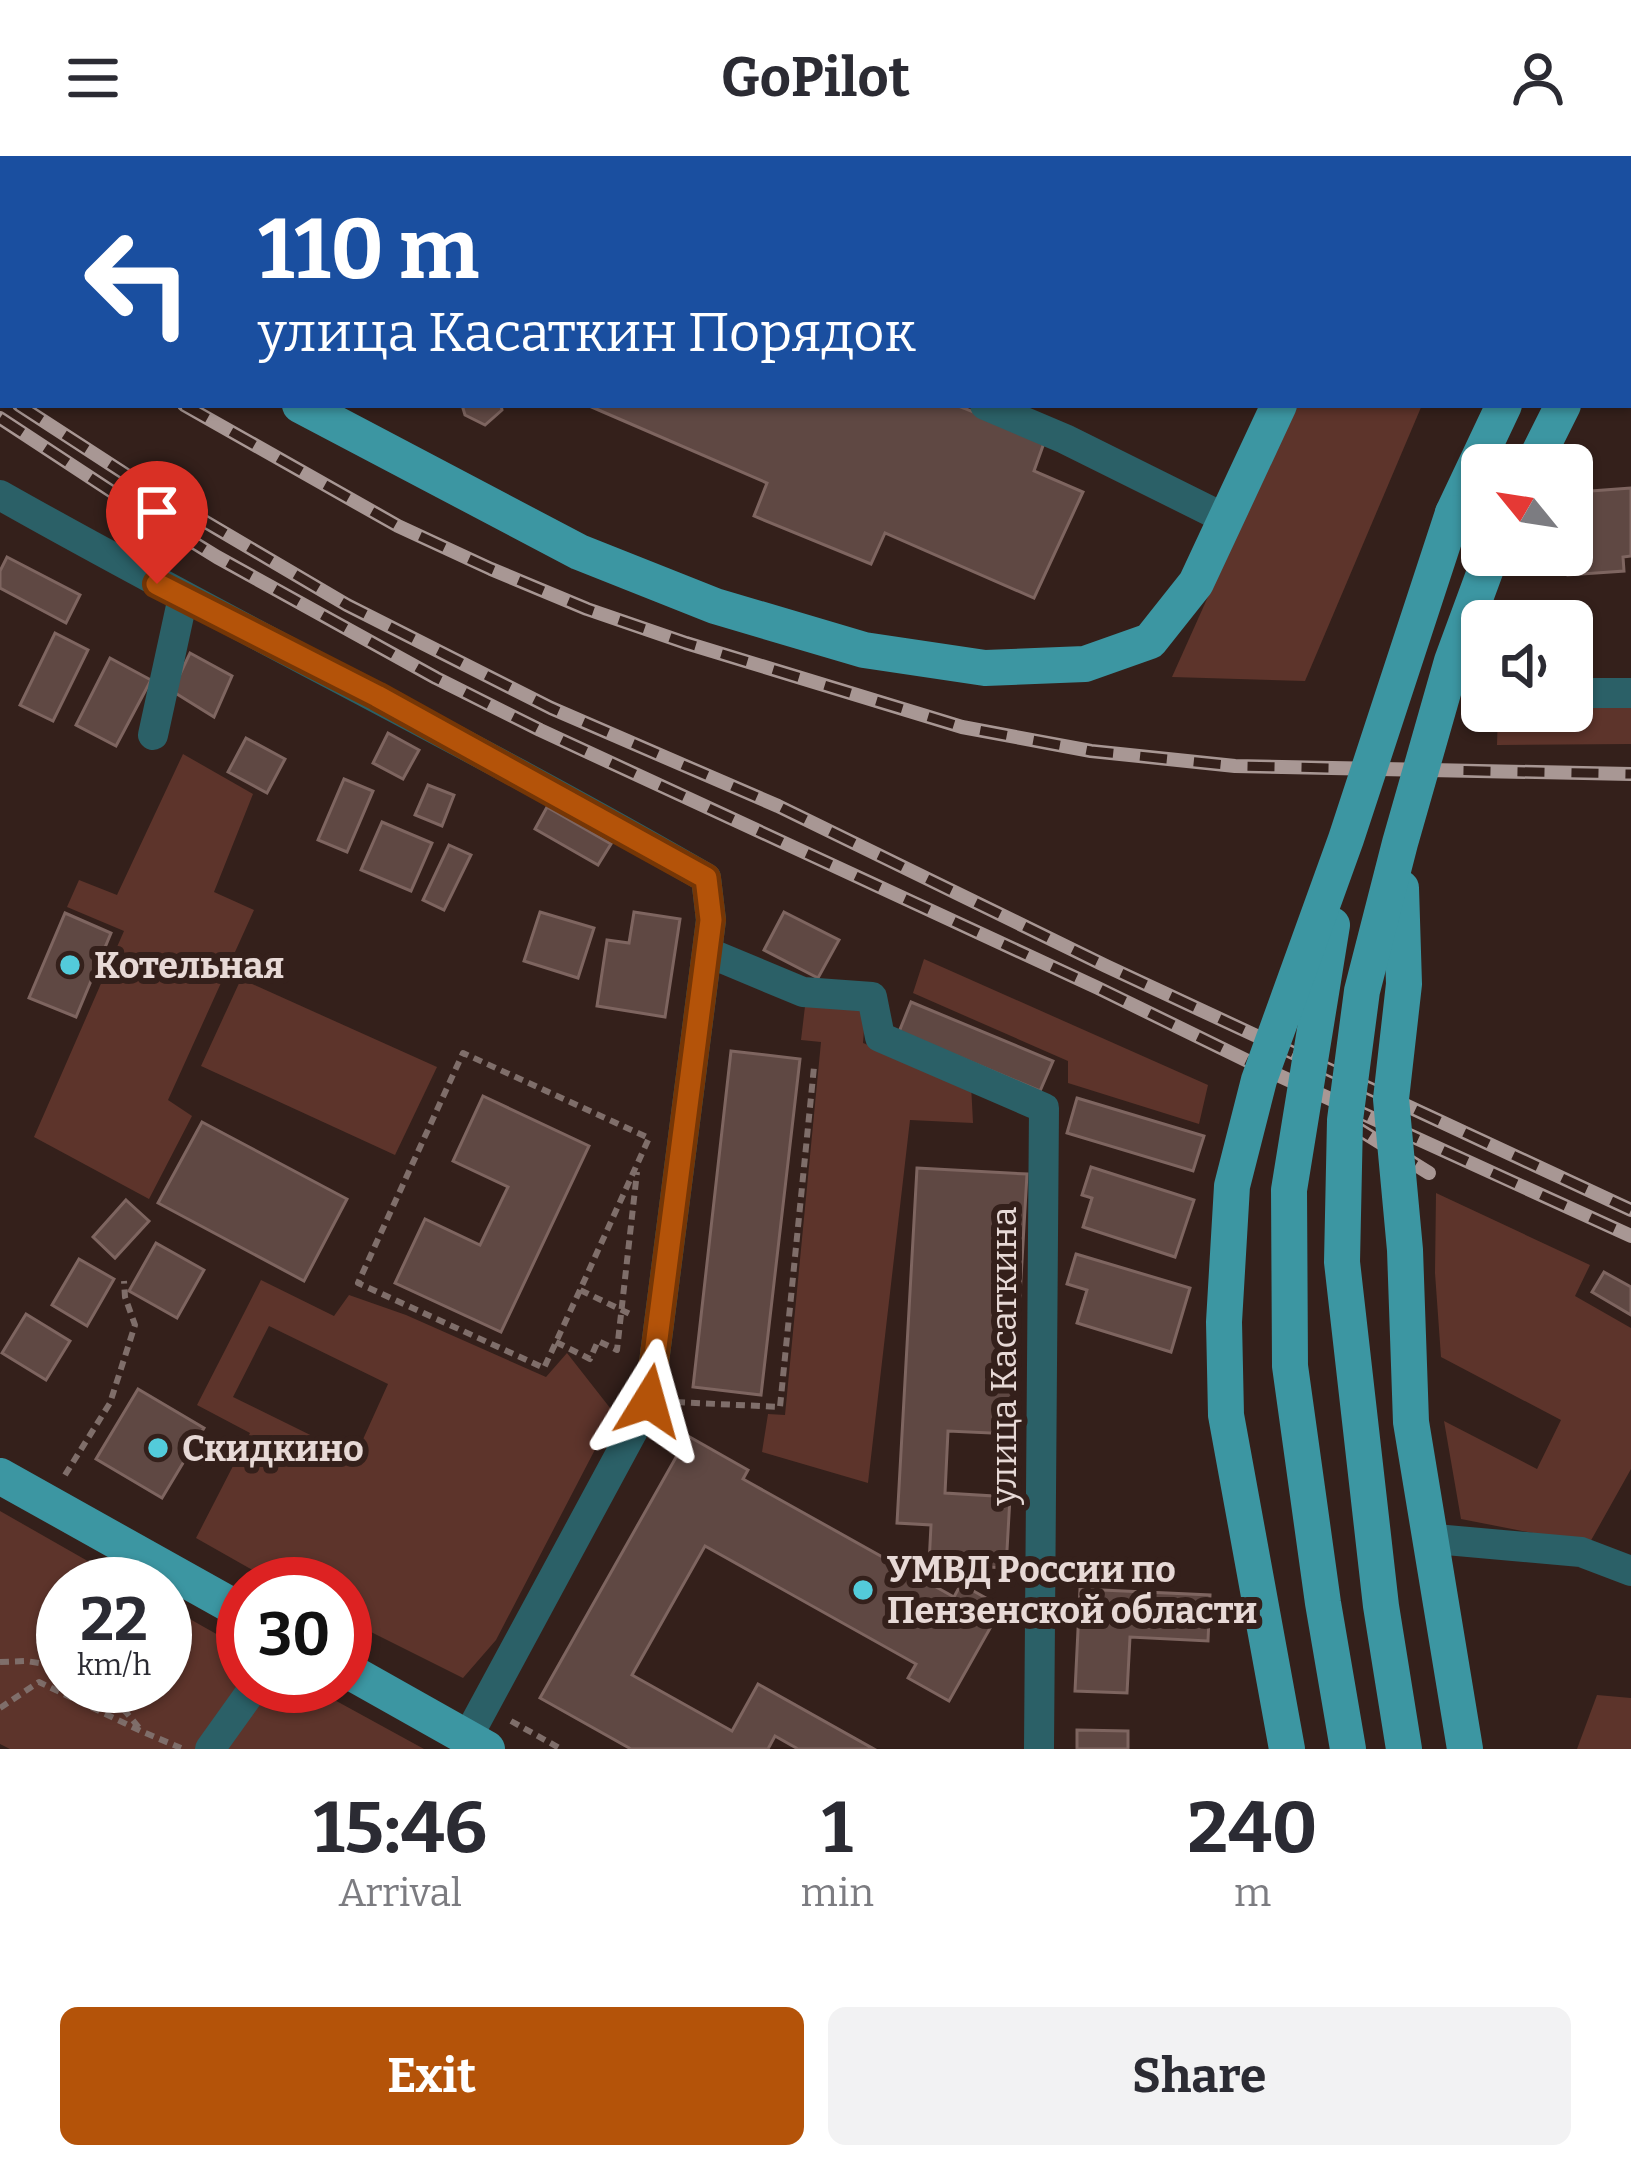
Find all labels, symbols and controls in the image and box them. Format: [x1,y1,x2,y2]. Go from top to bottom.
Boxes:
icon: menu [60,45,126,111]
icon: person [1505,45,1571,111]
text: GoPilot [721,46,910,110]
text: 110 m [258,199,479,300]
icon: left [60,204,216,360]
text: улица Касаткин Порядок [258,301,916,365]
north arrow [1461,444,1593,576]
map controls [1461,444,1593,732]
pin [106,461,208,584]
icon: arrive [124,479,190,545]
button: sound [1461,600,1593,732]
place label: Котельная [94,944,284,988]
marker: Котельная [57,952,83,978]
street label: улица Касаткина [982,1206,1026,1507]
position arrow [586,1338,712,1464]
place label: Скидкино [182,1427,364,1471]
marker: Скидкино [145,1435,171,1461]
place label: УМВД России по Пензенской области [887,1548,1257,1633]
speed limit sign: 30 [216,1557,372,1713]
marker: УМВД России по Пензенской области [850,1577,876,1603]
text: 22 [80,1584,148,1656]
text: km/h [77,1647,151,1683]
text: 15:46 [313,1785,487,1871]
text: 1 [822,1785,853,1871]
text: 240 [1187,1785,1318,1871]
text: Arrival [338,1870,462,1916]
text: min [801,1870,874,1916]
text: m [1234,1870,1271,1916]
button: Exit [60,2007,804,2145]
button: Share [828,2007,1571,2145]

